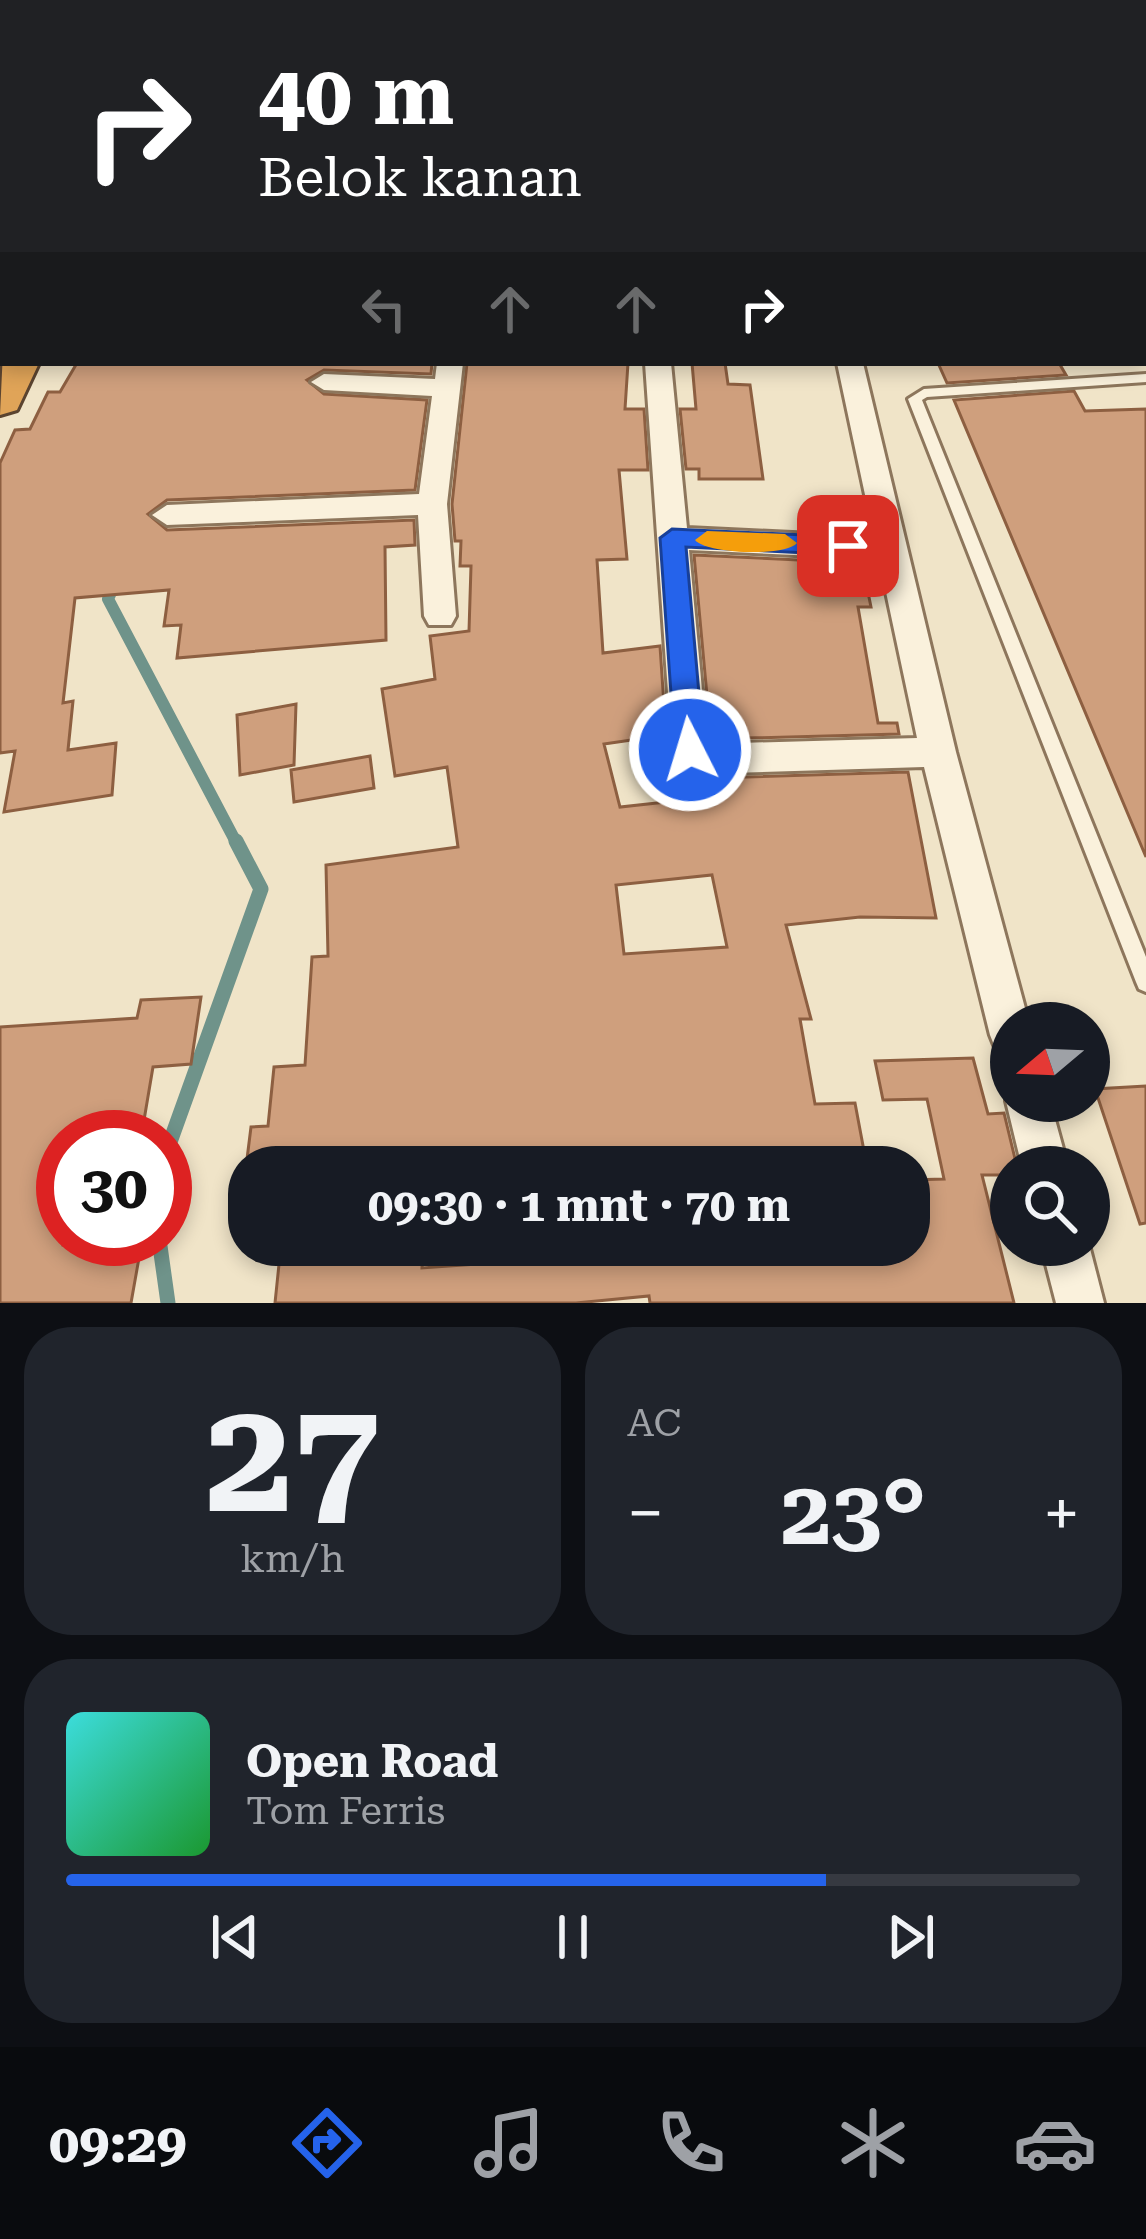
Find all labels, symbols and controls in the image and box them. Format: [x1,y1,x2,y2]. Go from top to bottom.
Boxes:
text: 40 m [258,46,454,144]
icon: right [60,48,216,204]
text: Belok kanan [258,146,582,209]
icon: left [351,276,417,342]
icon: ahead [477,276,543,342]
icon: ahead [603,276,669,342]
icon: right [729,276,795,342]
pin [797,495,899,597]
icon: arrive [815,513,881,579]
position arrow [627,687,753,813]
north arrow [990,1002,1110,1122]
map controls [990,1002,1110,1266]
speed limit sign: 30 [36,1110,192,1266]
button: search [990,1146,1110,1266]
text: 09:30 · 1 mnt · 70 m [368,1179,790,1232]
text: 27 [205,1366,380,1549]
text: AC [627,1400,681,1446]
text: 23° [781,1461,926,1566]
text: − [627,1475,664,1552]
text: + [1043,1475,1080,1552]
text: km/h [240,1536,345,1582]
text: Open Road [246,1735,498,1788]
text: Tom Ferris [246,1788,445,1834]
icon: previous [202,1904,268,1970]
icon: pause [540,1904,606,1970]
icon: next [878,1904,944,1970]
icon: directions [285,2101,369,2185]
icon: music [467,2101,551,2185]
icon: phone [649,2101,733,2185]
icon: climate [831,2101,915,2185]
icon: car [1013,2101,1097,2185]
text: 09:29 [49,2112,187,2175]

